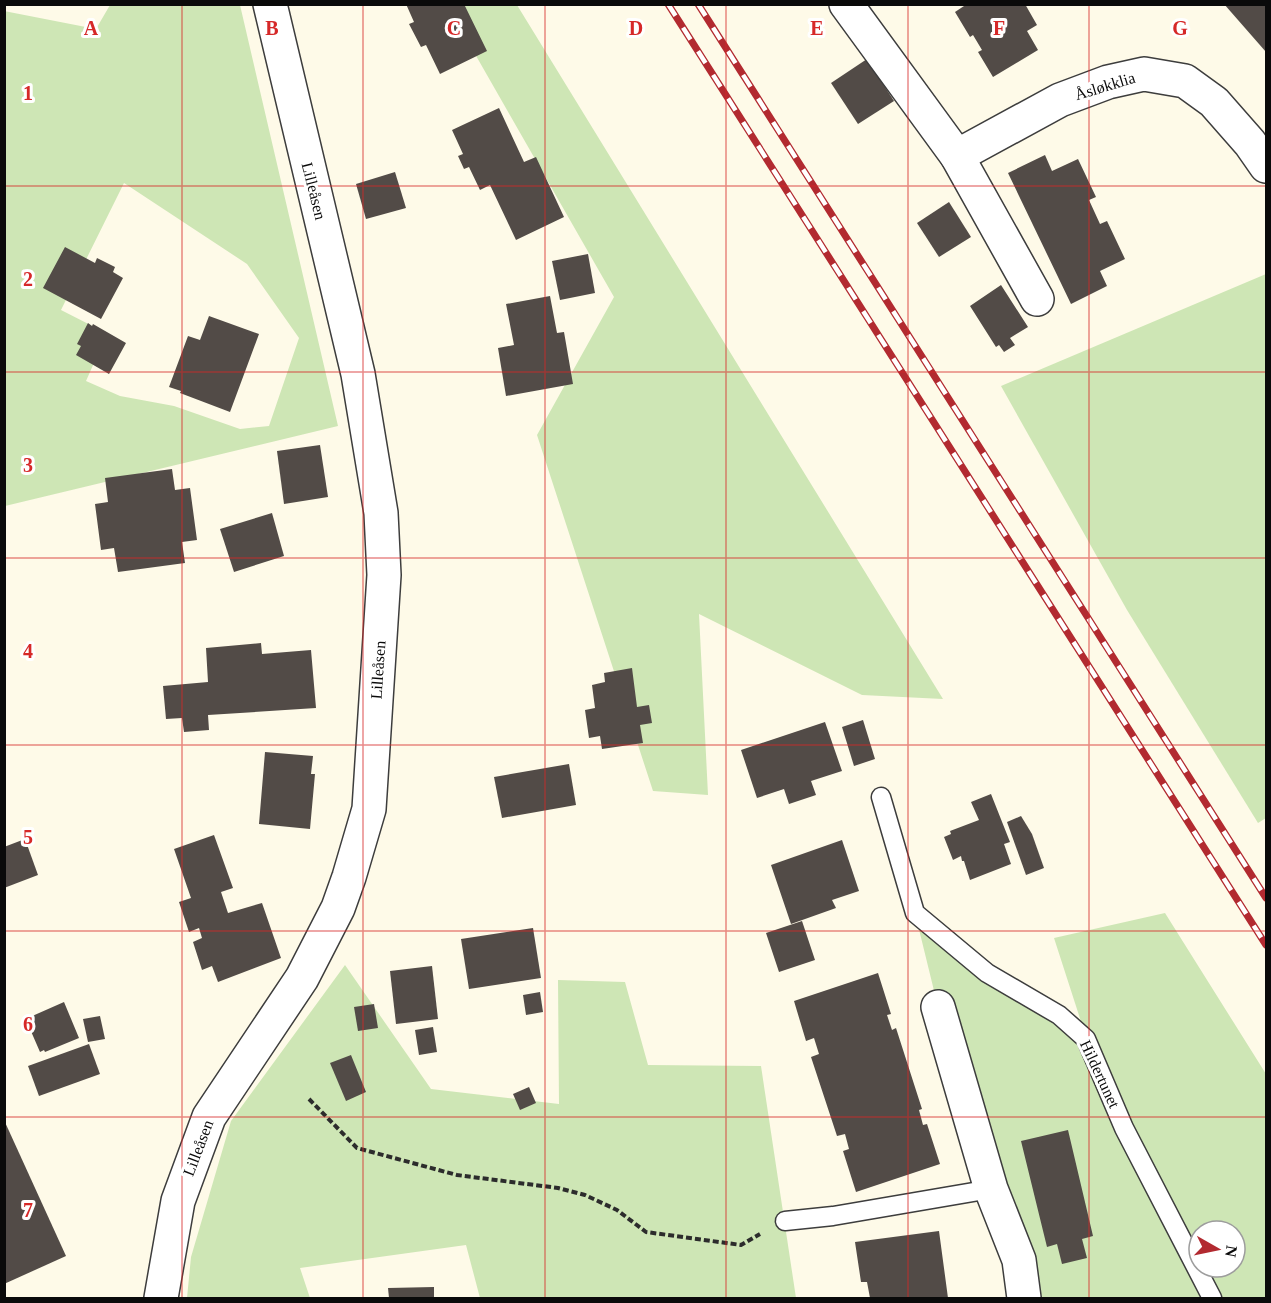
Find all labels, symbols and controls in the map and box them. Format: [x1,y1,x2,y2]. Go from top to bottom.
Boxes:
text: A [84,17,99,39]
text: B [265,17,279,39]
text: C [447,17,461,39]
text: D [629,17,643,39]
text: E [810,17,824,39]
text: F [993,17,1005,39]
text: G [1172,17,1188,39]
street label: Åsløkklia [1073,69,1137,103]
text: 1 [23,82,33,104]
street label: Lilleåsen [299,160,329,222]
text: 2 [23,268,33,290]
text: 3 [23,454,33,476]
text: 4 [23,640,33,662]
street label: Lilleåsen [367,640,389,700]
text: 5 [23,826,33,848]
text: 6 [23,1013,33,1035]
street label: Hildertunet [1077,1037,1123,1111]
street label: Lilleåsen [180,1118,216,1178]
text: 7 [23,1199,33,1221]
north arrow [1187,1219,1247,1279]
text: N [1222,1244,1241,1259]

